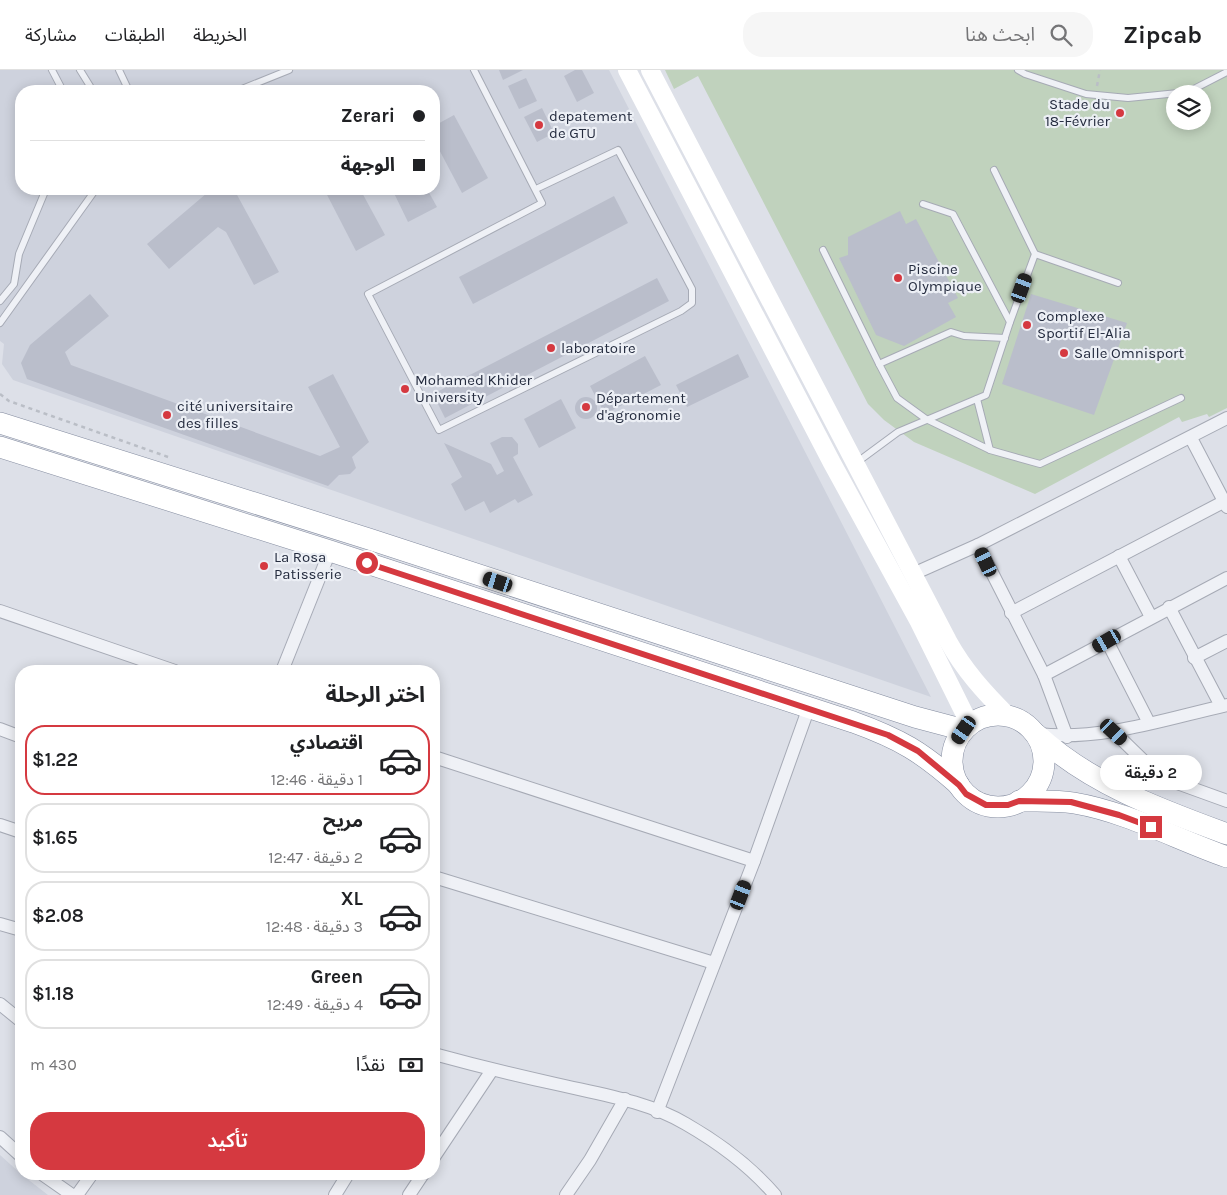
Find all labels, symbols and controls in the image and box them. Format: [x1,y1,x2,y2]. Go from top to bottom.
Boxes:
search box [743,12,1093,57]
icon: search [1047,21,1075,49]
text: Zipcab [1123,21,1202,49]
text: مشاركة [25,24,77,46]
text: الطبقات [105,24,165,46]
text: الخريطة [193,24,247,46]
text: ابحث هنا [965,24,1035,46]
map controls [1166,85,1211,130]
button: layers [1166,85,1211,130]
place label: Stade du 18-Février [1045,95,1111,130]
text: Zerari [341,105,395,127]
place label: depatement de GTU [549,107,633,142]
marker: Stade du 18-Février [1114,107,1126,119]
marker: depatement de GTU [533,119,545,131]
text: الوجهة [341,154,395,176]
place label: Piscine Olympique [908,260,982,295]
car [1009,271,1034,305]
marker: Piscine Olympique [892,272,904,284]
place label: Complexe Sportif El-Alia [1037,307,1131,342]
marker: Complexe Sportif El-Alia [1021,319,1033,331]
place label: laboratoire [561,339,636,357]
marker: laboratoire [545,342,557,354]
place label: Salle Omnisport [1074,344,1184,362]
marker: Salle Omnisport [1058,347,1070,359]
place label: Mohamed Khider University [415,371,533,406]
marker: Mohamed Khider University [399,383,411,395]
place label: Département d'agronomie [596,389,686,424]
place label: cité universitaire des filles [177,397,293,432]
marker: Département d'agronomie [580,401,592,413]
marker: cité universitaire des filles [161,409,173,421]
car [972,545,999,579]
place label: La Rosa Patisserie [274,548,342,583]
route start [356,552,378,574]
marker: La Rosa Patisserie [258,560,270,572]
car [481,570,514,594]
car [1090,627,1123,655]
text: اختر الرحلة [325,682,425,708]
car [949,713,978,747]
car [1097,716,1130,748]
text: اقتصادي [290,732,363,754]
icon: car [378,738,423,783]
text: $1.22 [32,749,78,771]
callout: 2 دقيقة [1100,754,1202,790]
text: 2 دقيقة [1125,763,1177,782]
text: 1 دقيقة · 12:46 [271,770,363,789]
text: مريح [323,810,363,832]
icon: car [378,816,423,861]
route end [1140,816,1162,838]
text: $1.65 [32,827,78,849]
text: 2 دقيقة · 12:47 [268,848,363,867]
car [728,878,753,912]
text: XL [341,888,363,910]
icon: car [378,894,423,939]
text: $2.08 [32,905,84,927]
text: 3 دقيقة · 12:48 [266,917,363,936]
text: Green [311,966,363,988]
icon: car [378,972,423,1017]
text: $1.18 [32,983,74,1005]
text: 4 دقيقة · 12:49 [267,995,363,1014]
icon: cash [397,1051,425,1079]
text: نقدًا [356,1054,385,1076]
text: 430 m [30,1055,77,1074]
button: تأكيد [30,1112,425,1170]

